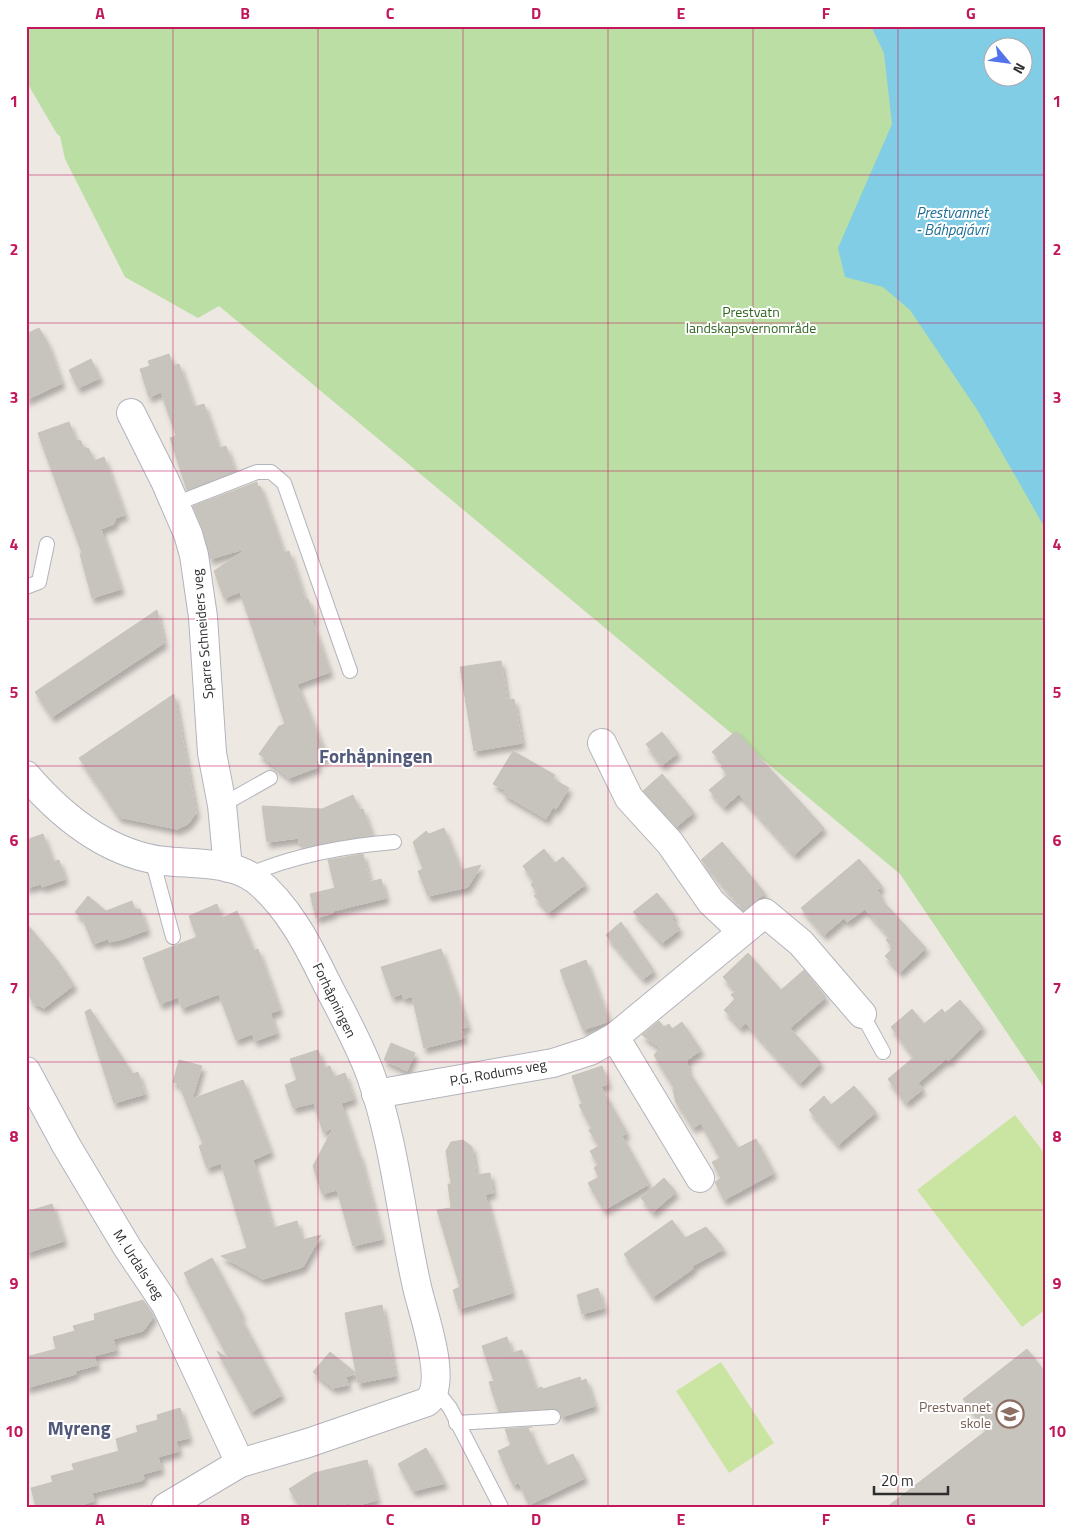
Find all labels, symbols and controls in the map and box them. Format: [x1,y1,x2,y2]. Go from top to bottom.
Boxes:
text: A [95,1,105,25]
text: B [240,1,250,25]
text: C [386,1,395,25]
text: D [531,1,541,25]
text: E [677,1,686,25]
text: F [822,1,831,25]
text: G [966,1,976,25]
north arrow [984,38,1034,88]
text: N [1008,59,1031,78]
text: 1 [10,89,18,113]
text: 1 [1053,89,1061,113]
water label: Prestvannet - Báhpajávri [916,201,990,241]
text: 2 [10,237,18,261]
text: 2 [1053,237,1061,261]
park label: Prestvatn landskapsvernområde [686,301,816,338]
text: 3 [10,385,18,409]
text: 3 [1053,385,1061,409]
text: 4 [10,532,19,556]
text: 4 [1053,532,1062,556]
street label: Sparre Schneiders veg [186,568,218,700]
text: 5 [10,680,19,704]
text: 5 [1053,680,1062,704]
district label: Forhåpningen [319,741,433,770]
text: 6 [10,828,19,852]
text: 6 [1053,828,1062,852]
street label: Forhåpningen [308,959,362,1041]
text: 7 [10,976,18,1000]
text: 7 [1053,976,1061,1000]
street label: P.G. Rodums veg [448,1053,548,1091]
text: 8 [10,1124,19,1148]
text: 8 [1053,1124,1062,1148]
street label: M. Urdals veg [108,1225,170,1303]
text: 9 [10,1271,19,1295]
text: 9 [1053,1271,1062,1295]
place label: Prestvannet skole [919,1396,991,1433]
school or university icon: Prestvannet skole [995,1399,1025,1429]
district label: Myreng [47,1413,111,1442]
text: 10 [5,1419,23,1443]
text: 10 [1048,1419,1066,1443]
scale bar [874,1463,947,1495]
text: 20 m [881,1469,914,1492]
text: A [95,1507,105,1531]
text: B [240,1507,250,1531]
text: C [386,1507,395,1531]
text: D [531,1507,541,1531]
text: E [677,1507,686,1531]
text: F [822,1507,831,1531]
text: G [966,1507,976,1531]

